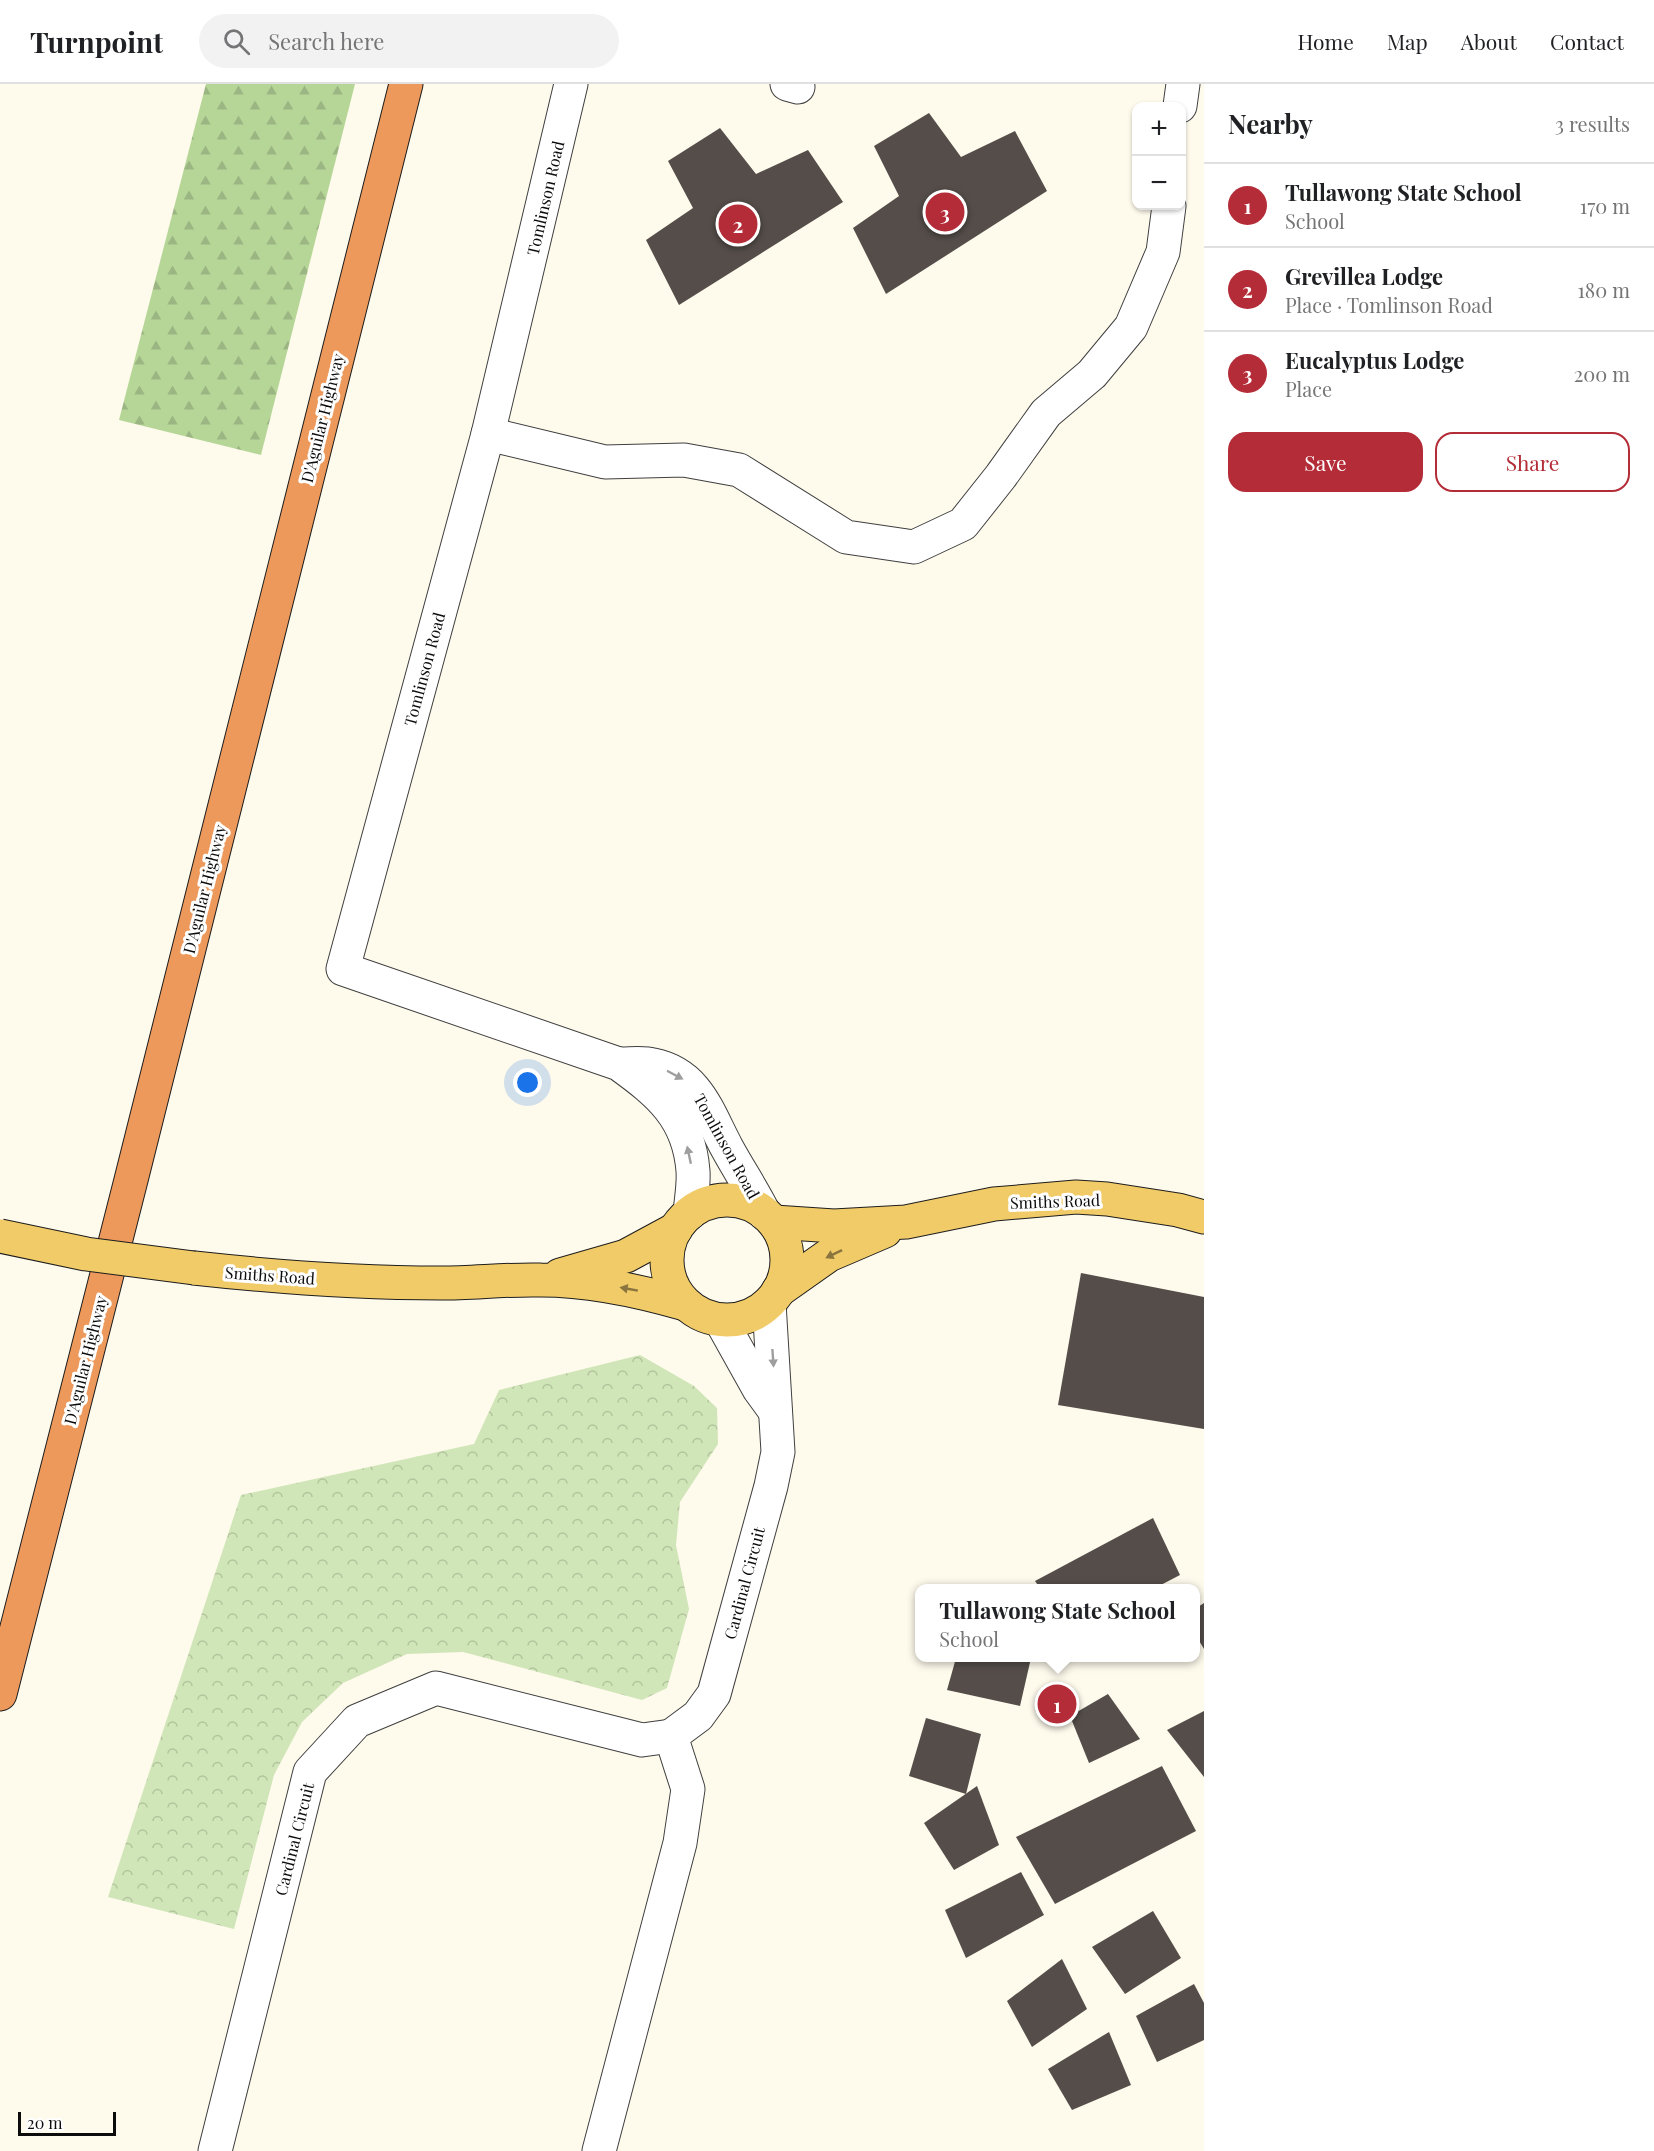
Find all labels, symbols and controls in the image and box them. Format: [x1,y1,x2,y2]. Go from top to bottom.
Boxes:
search box [199,14,619,68]
text: Turnpoint [30,23,163,60]
icon: search [220,25,253,58]
text: Search here [268,26,384,56]
text: Home [1298,27,1354,55]
text: Map [1387,27,1428,55]
text: About [1461,27,1517,55]
text: Contact [1550,27,1624,55]
map controls [1132,102,1186,210]
button: + [1132,102,1186,156]
text: Nearby [1228,106,1313,141]
text: 3 results [1555,110,1630,137]
street label: Tomlinson Road [522,139,568,257]
button: − [1132,156,1186,210]
text: Tullawong State School [1285,177,1522,207]
pin: 3 [926,190,964,234]
text: 1 [1244,192,1251,219]
text: 170 m [1580,192,1630,219]
pin: 2 [718,202,758,246]
text: School [1285,207,1345,234]
text: Grevillea Lodge [1285,261,1443,291]
text: 2 [1242,276,1253,303]
text: 180 m [1577,276,1630,303]
text: Place · Tomlinson Road [1285,291,1493,318]
text: Eucalyptus Lodge [1285,345,1464,375]
street label: D'Aguilar Highway [296,351,348,485]
text: 3 [1243,360,1252,387]
text: 200 m [1574,360,1630,387]
text: Place [1285,375,1332,402]
button: Save [1228,432,1423,492]
button: Share [1435,432,1630,492]
street label: Tomlinson Road [399,610,449,728]
street label: D'Aguilar Highway [178,822,230,956]
your location [513,1068,542,1097]
one-way arrow [666,1069,684,1079]
street label: Tomlinson Road [689,1090,765,1202]
one-way arrow [684,1146,694,1164]
street label: Smiths Road [1010,1189,1100,1213]
one-way arrow [825,1249,842,1259]
street label: Smiths Road [224,1261,316,1289]
one-way arrow [619,1285,638,1294]
street label: D'Aguilar Highway [59,1293,111,1427]
one-way arrow [768,1348,777,1367]
street label: Cardinal Circuit [719,1524,769,1642]
popup [915,1584,1200,1662]
text: Tullawong State School [939,1595,1176,1625]
text: School [939,1625,999,1652]
pin: 1 [1038,1682,1076,1726]
street label: Cardinal Circuit [270,1780,318,1898]
scale bar [18,2109,116,2136]
text: 20 m [27,2112,62,2133]

